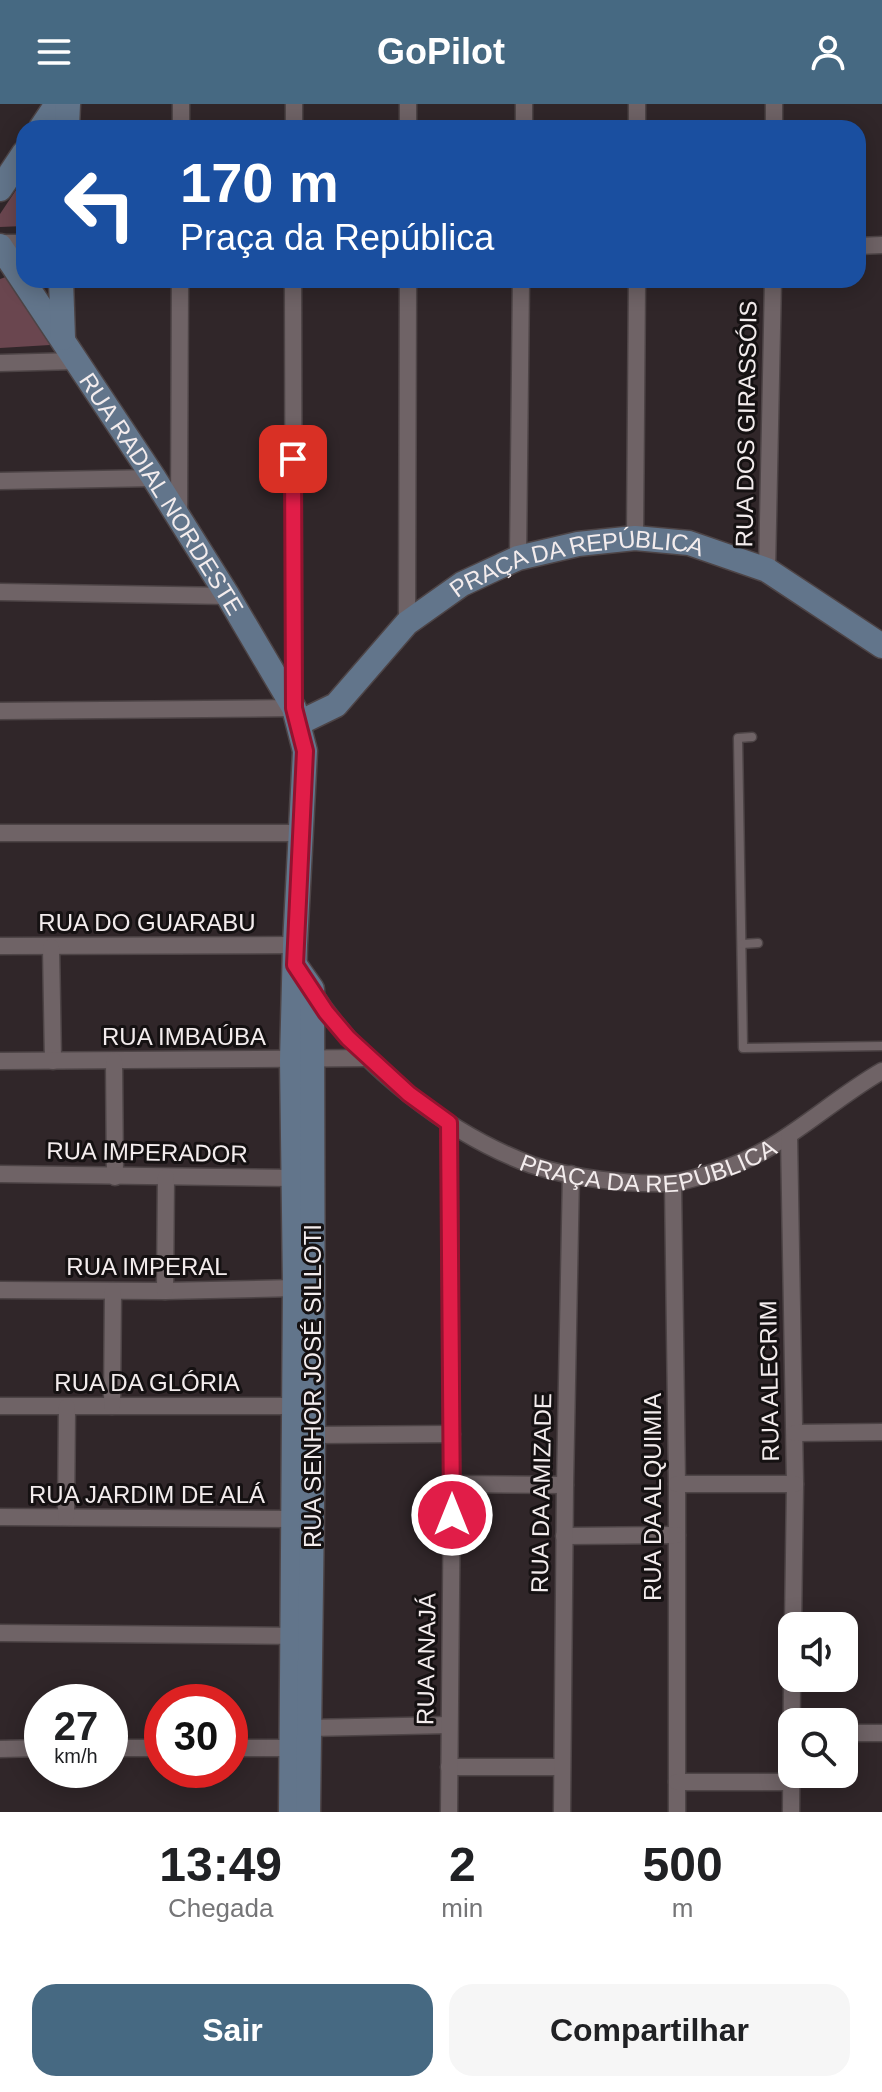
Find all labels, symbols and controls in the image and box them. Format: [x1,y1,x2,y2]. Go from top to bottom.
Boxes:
icon: menu [32,30,76,74]
icon: person [806,30,850,74]
text: GoPilot [377,31,505,72]
text: 170 m [180,151,339,214]
icon: left [48,152,152,256]
text: Praça da República [180,217,494,258]
street label: RUA DOS GIRASSÓIS [730,300,762,548]
street label: RUA RADIAL NORDESTE [74,368,249,619]
pin [259,425,327,493]
icon: arrive [271,437,315,481]
street label: PRAÇA DA REPÚBLICA [444,525,708,602]
street label: RUA DO GUARABU [38,909,256,936]
street label: RUA IMBAÚBA [102,1023,266,1050]
street label: PRAÇA DA REPÚBLICA [516,1133,781,1197]
street label: RUA IMPERADOR [46,1137,248,1167]
street label: RUA SENHOR JOSÉ SILLOTI [299,1224,326,1548]
street label: RUA IMPERAL [66,1253,228,1280]
street label: RUA ALECRIM [754,1300,784,1462]
street label: RUA DA GLÓRIA [54,1369,240,1396]
street label: RUA DA AMIZADE [526,1393,556,1593]
street label: RUA DA ALQUIMIA [639,1393,666,1601]
position arrow [410,1473,494,1557]
street label: RUA JARDIM DE ALÁ [29,1481,265,1508]
street label: RUA ANAJÁ [411,1593,441,1725]
map controls [778,1612,858,1788]
button: sound [778,1612,858,1692]
speed limit sign: 30 [144,1684,248,1788]
text: 27 [54,1704,98,1748]
button: search [778,1708,858,1788]
text: km/h [54,1745,98,1767]
text: 13:49 [159,1838,282,1891]
text: 2 [449,1838,476,1891]
text: 500 [643,1838,723,1891]
text: Chegada [168,1893,273,1923]
text: min [441,1893,483,1923]
text: m [672,1893,693,1923]
button: Sair [32,1984,433,2076]
button: Compartilhar [449,1984,850,2076]

